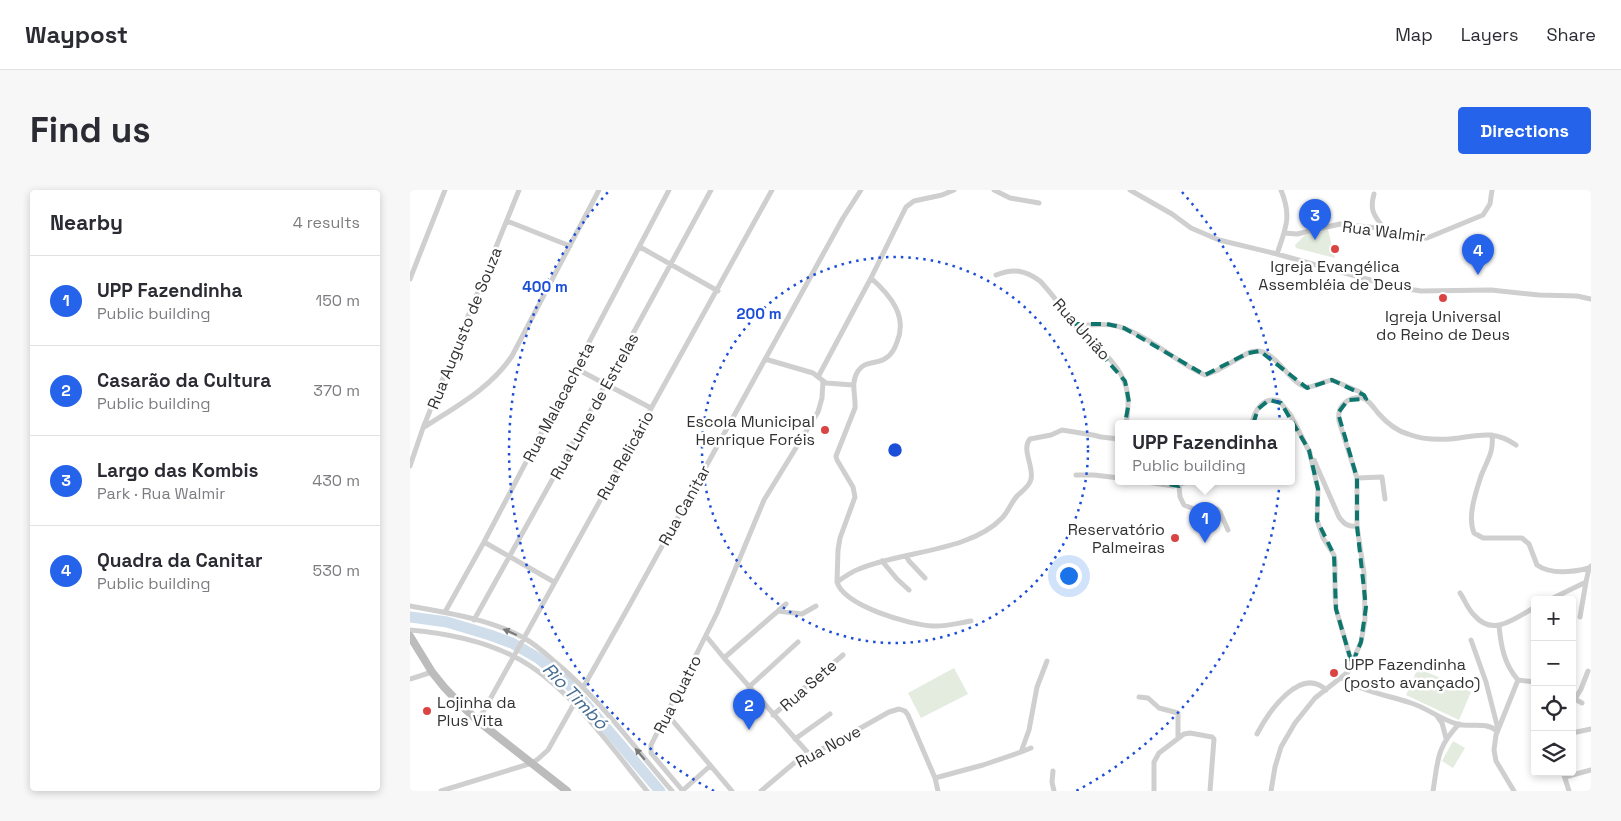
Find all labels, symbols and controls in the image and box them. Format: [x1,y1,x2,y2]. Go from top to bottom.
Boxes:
text: Waypost [25,19,128,50]
text: Map [1395,23,1433,46]
text: Layers [1461,23,1518,46]
text: Share [1546,23,1596,46]
button: Directions [1458,107,1591,154]
text: Find us [30,108,151,152]
pin: 3 [1299,199,1331,240]
text: Nearby [50,209,123,236]
text: 4 results [293,212,360,233]
street label: Rua Walmir [1341,216,1427,247]
pin: 4 [1462,234,1494,275]
marker: Igreja Evangélica Assembléia de Deus [1329,243,1341,255]
street label: Rua Augusto de Souza [422,244,507,412]
place label: Igreja Evangélica Assembléia de Deus [1258,256,1412,295]
text: 400 m [522,277,568,296]
text: UPP Fazendinha [97,278,242,303]
text: 1 [62,290,70,311]
text: 150 m [316,290,360,311]
marker: Igreja Universal do Reino de Deus [1437,292,1449,304]
street label: Rua União [1048,294,1115,365]
text: Public building [97,303,210,324]
text: 200 m [737,304,781,323]
place label: Igreja Universal do Reino de Deus [1376,306,1510,345]
street label: Rua Lume de Estrelas [545,329,643,483]
street label: Rua Malacacheta [518,339,599,466]
text: Casarão da Cultura [97,368,271,393]
text: 2 [61,380,71,401]
text: 370 m [313,380,360,401]
text: Public building [97,393,210,414]
street label: Rua Relicário [592,407,659,504]
place label: Escola Municipal Henrique Foréis [687,411,815,450]
popup [1115,420,1295,485]
marker: Escola Municipal Henrique Foréis [819,424,831,436]
text: UPP Fazendinha [1132,430,1278,455]
centre of rings [886,441,904,459]
text: Public building [1132,455,1246,476]
text: Largo das Kombis [97,458,258,483]
street label: Rua Canitar [654,461,715,549]
text: 3 [61,470,71,491]
text: 430 m [312,470,360,491]
text: Park · Rua Walmir [97,483,225,504]
pin: 1 [1189,502,1221,543]
place label: Reservatório Palmeiras [1068,519,1165,558]
marker: Reservatório Palmeiras [1169,532,1181,544]
text: Quadra da Canitar [97,548,263,573]
text: 4 [61,560,71,581]
text: 530 m [313,560,360,581]
your location [1056,563,1082,589]
text: Public building [97,573,210,594]
map controls [1531,596,1576,776]
button: + [1531,596,1576,641]
one-way arrow [503,627,517,635]
button: − [1531,641,1576,686]
street label: Rua Quatro [649,651,706,737]
place label: UPP Fazendinha (posto avançado) [1344,654,1480,693]
street label: Rua Sete [776,655,841,716]
water label: Rio Timbó [538,657,613,735]
marker: UPP Fazendinha (posto avançado) [1328,667,1340,679]
button: locate [1531,686,1576,731]
pin: 2 [733,689,765,730]
place label: Lojinha da Plus Vita [437,692,516,731]
marker: Lojinha da Plus Vita [421,705,433,717]
street label: Rua Nove [792,720,865,772]
button: layers [1531,731,1576,776]
one-way arrow [635,747,646,760]

